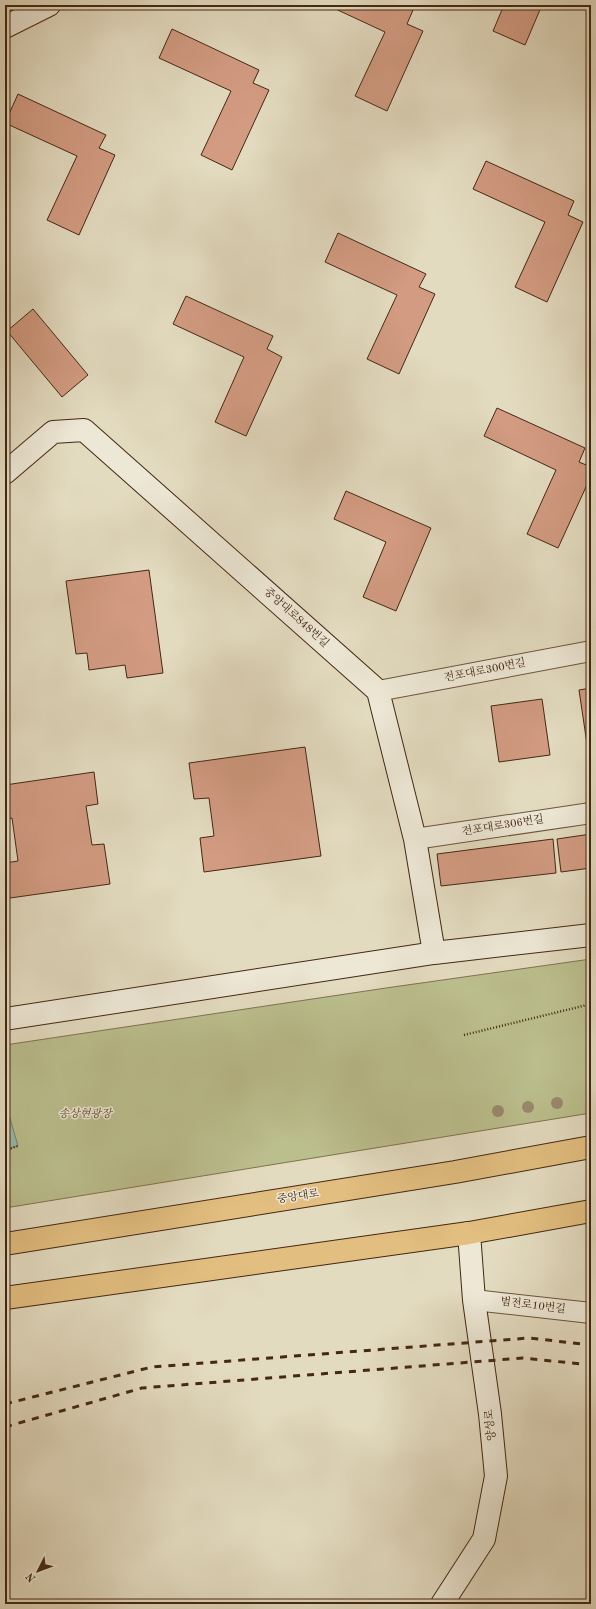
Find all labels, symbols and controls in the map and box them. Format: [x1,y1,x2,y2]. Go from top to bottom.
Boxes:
street label: 중앙대로848번길 [262,585,331,650]
street label: 전포대로300번길 [443,657,527,684]
street label: 전포대로306번길 [461,813,545,838]
park label: 송상현광장 [58,1107,114,1120]
street label: 중앙대로 [276,1187,320,1206]
street label: 범전로10번길 [500,1296,566,1315]
street label: 양성로 [483,1408,498,1442]
north arrow [18,1551,58,1591]
text: N [24,1569,39,1583]

